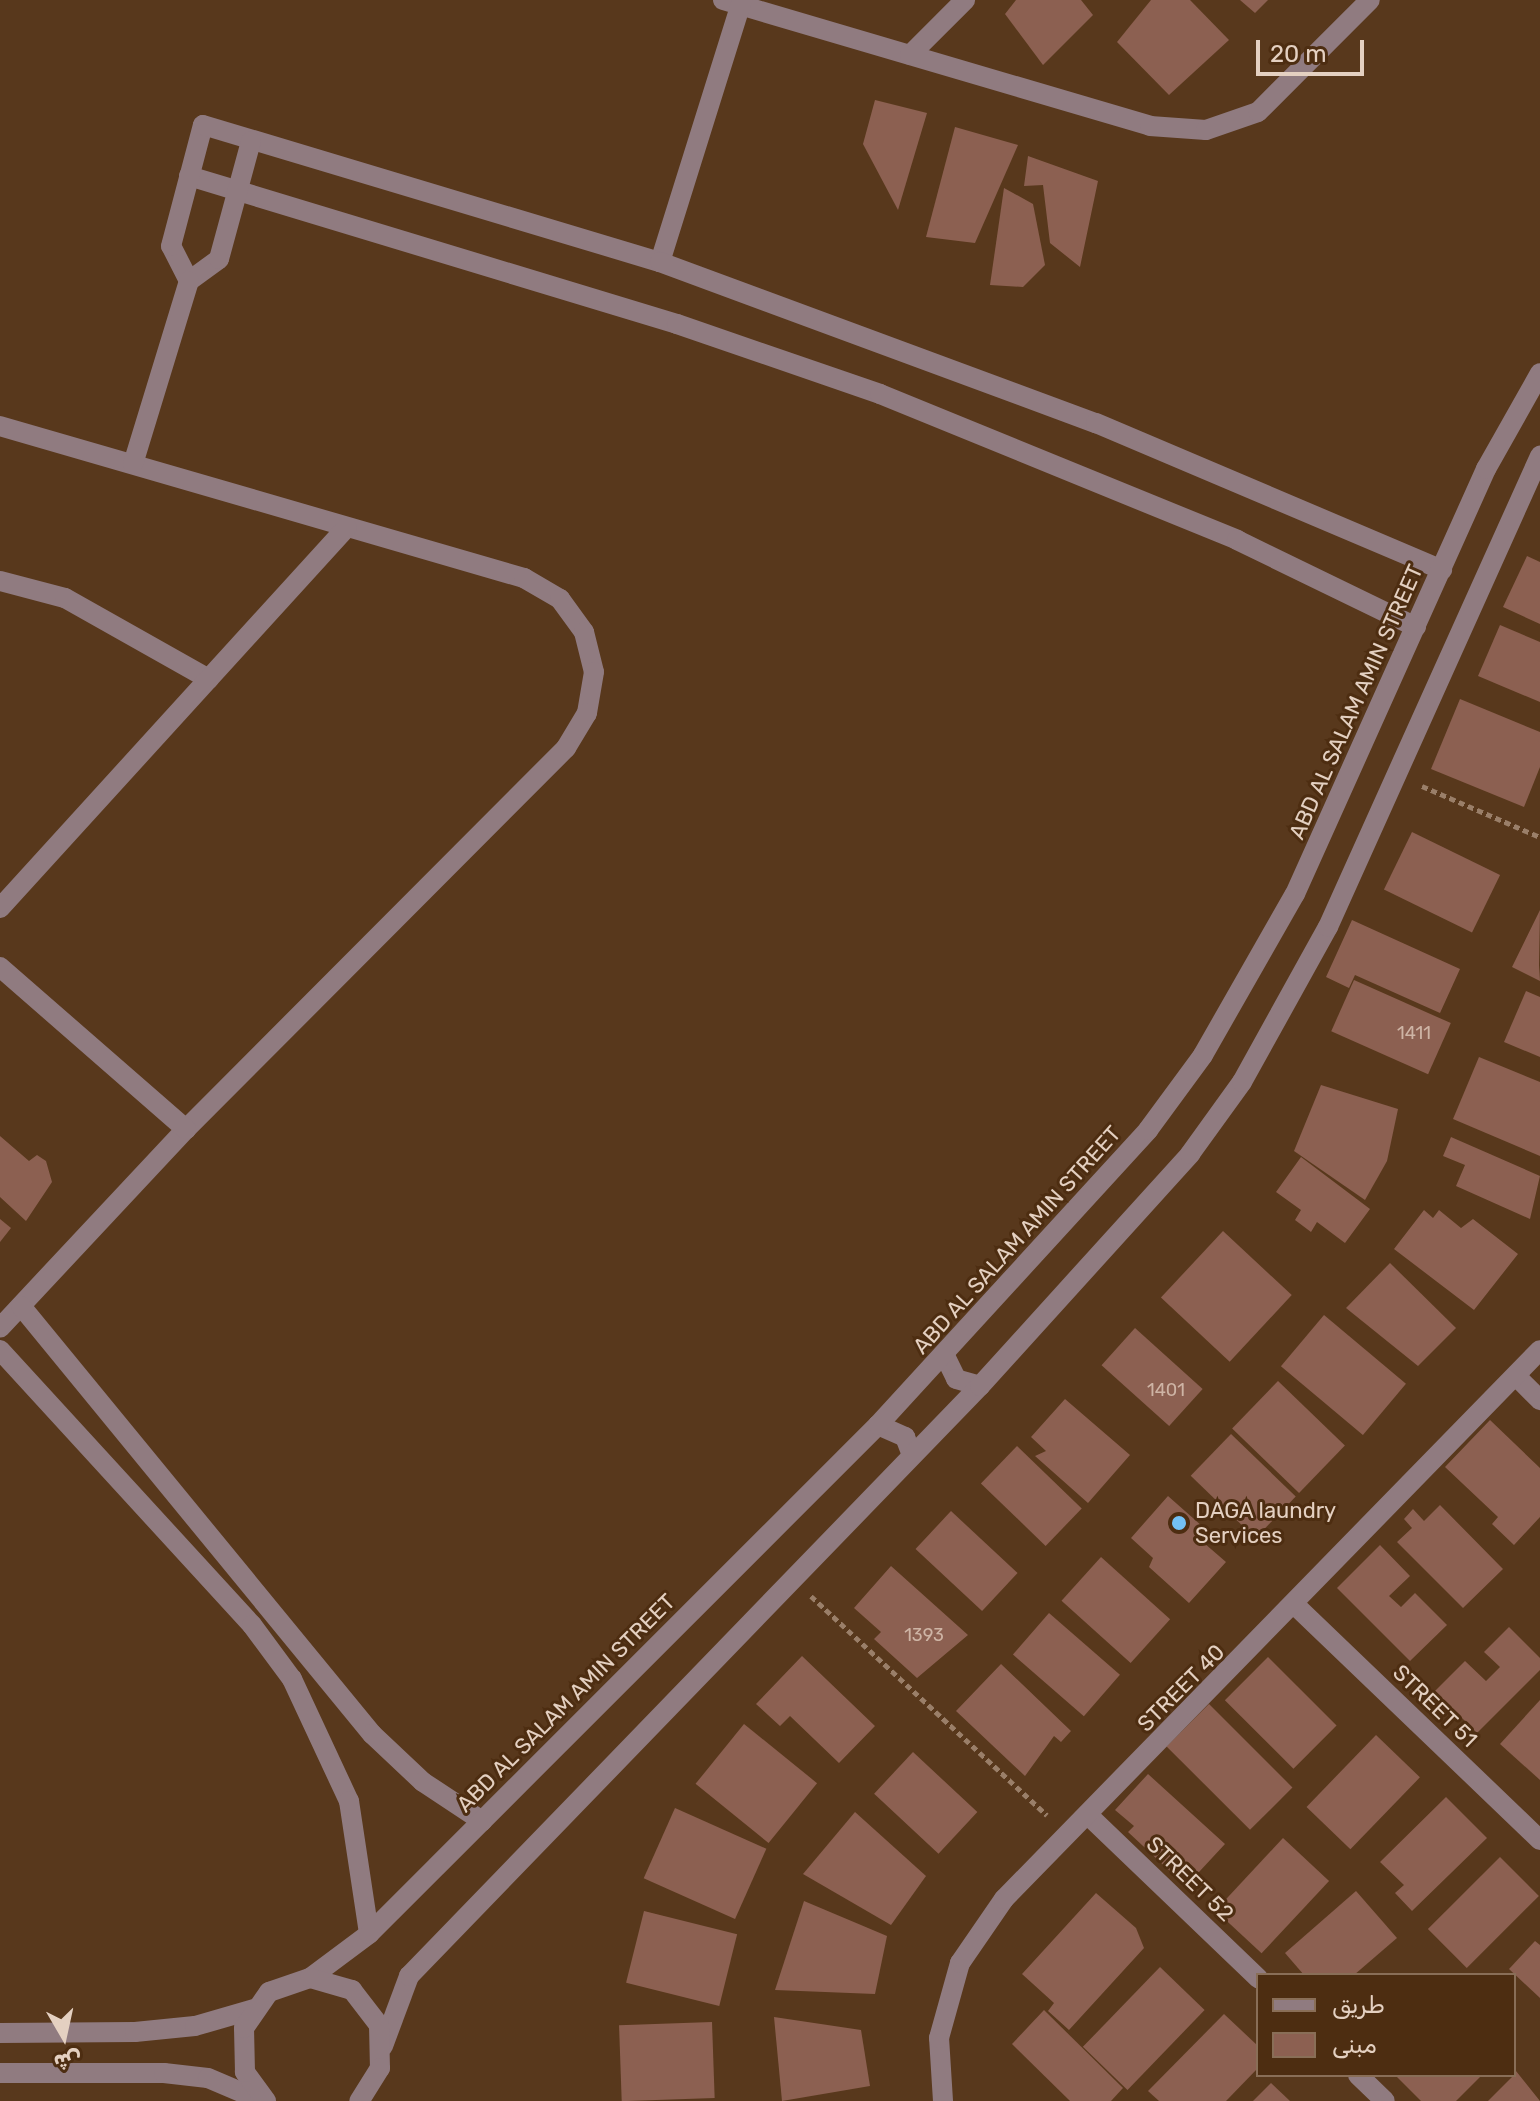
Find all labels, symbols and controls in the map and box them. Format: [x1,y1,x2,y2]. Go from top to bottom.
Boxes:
scale bar [1260,24,1368,74]
text: 20 m [1270,40,1327,68]
street label: ABD AL SALAM AMIN STREET [1283,560,1429,844]
house number: 1411 [1397,1022,1431,1044]
street label: ABD AL SALAM AMIN STREET [907,1120,1127,1360]
house number: 1401 [1147,1379,1185,1401]
place label: DAGA laundry Services [1195,1497,1337,1548]
marker: DAGA laundry Services [1170,1514,1188,1532]
street label: ABD AL SALAM AMIN STREET [451,1588,681,1818]
house number: 1393 [904,1624,944,1646]
street label: STREET 40 [1132,1639,1230,1737]
street label: STREET 51 [1387,1659,1483,1753]
street label: STREET 52 [1141,1831,1239,1927]
legend [1256,1973,1516,2077]
text: طريق [1332,1991,1385,2019]
north arrow [24,1997,104,2077]
text: مبنى [1332,2031,1377,2059]
text: ش [52,2046,84,2077]

